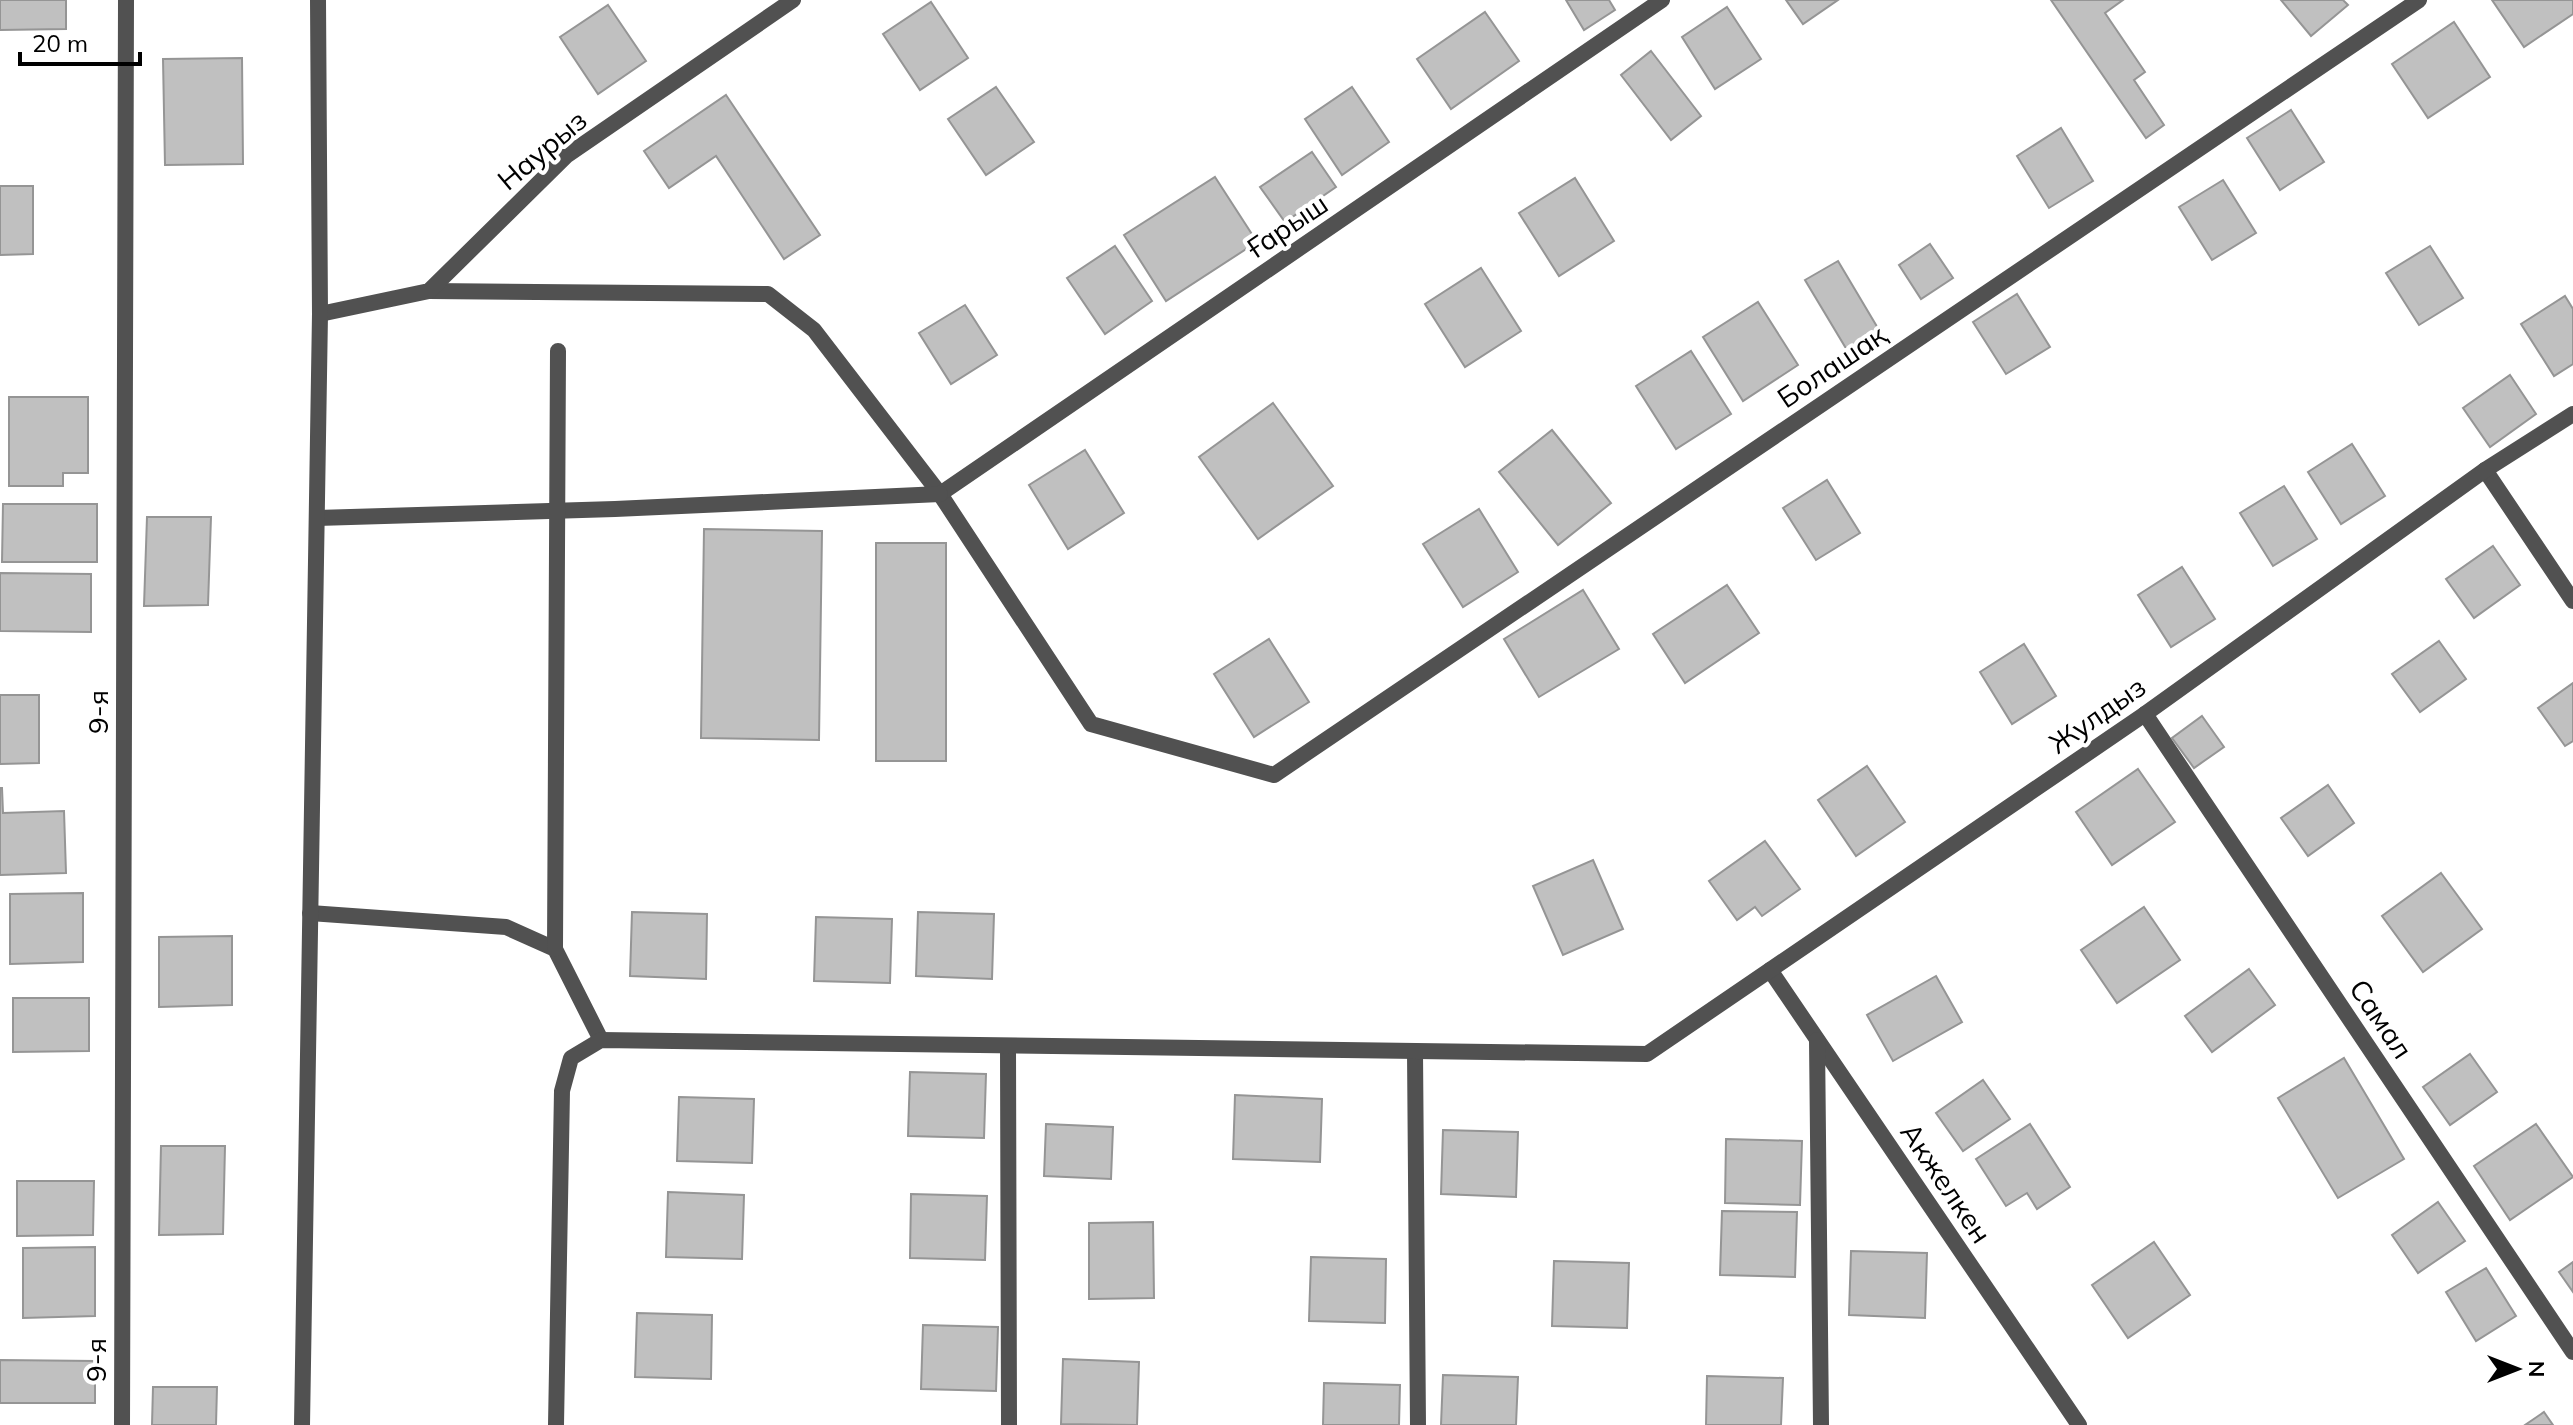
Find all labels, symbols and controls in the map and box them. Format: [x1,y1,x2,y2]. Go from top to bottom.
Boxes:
scale bar [20,16,140,66]
text: 20 m [32,28,88,58]
street label: Наурыз [490,102,593,197]
street label: Ғарыш [1239,186,1334,265]
street label: Болашақ [1770,316,1893,415]
street label: Жулдыз [2042,669,2152,760]
street label: 9-я [80,690,115,734]
street label: Самал [2342,972,2421,1065]
street label: Акжелкен [1893,1116,1999,1250]
north arrow [2477,1329,2557,1409]
street label: 9-я [78,1338,113,1382]
text: N [2523,1361,2551,1377]

